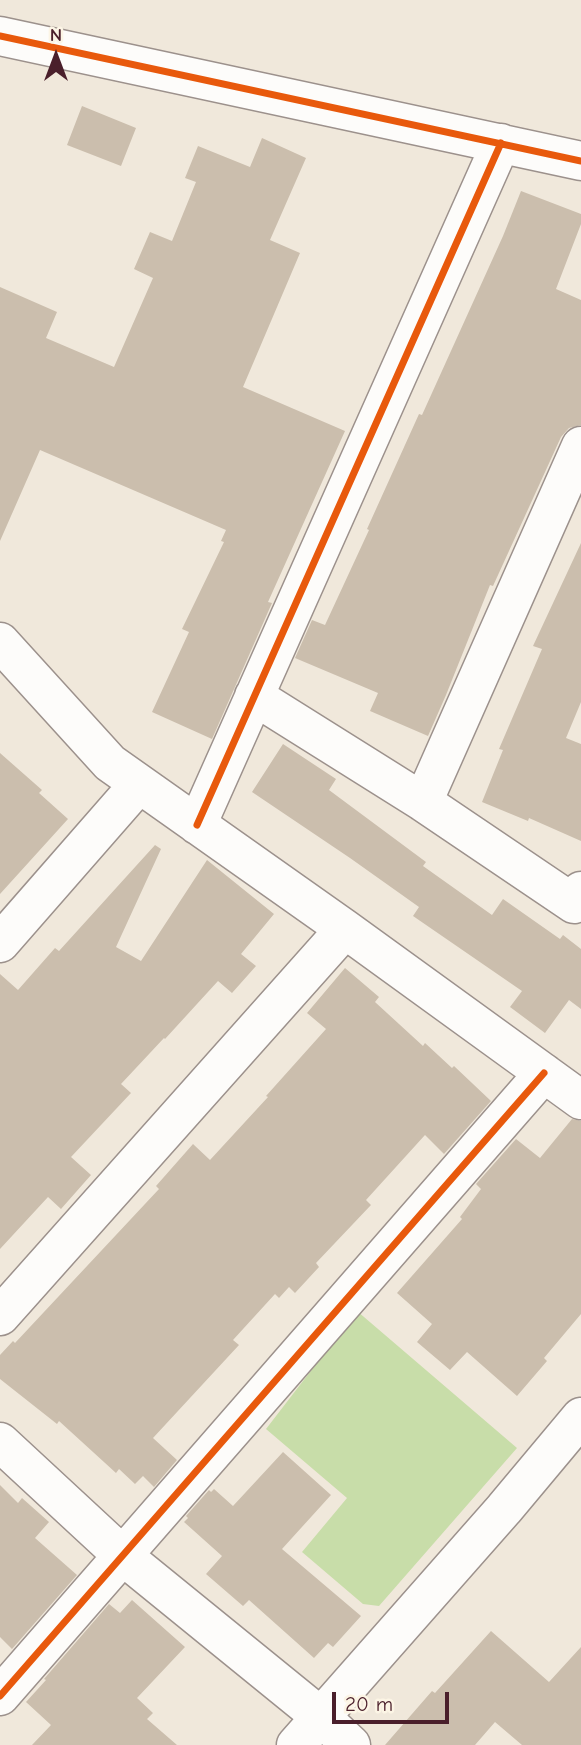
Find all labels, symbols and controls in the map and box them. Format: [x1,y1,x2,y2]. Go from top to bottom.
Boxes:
north arrow [21,21,91,91]
text: N [50,24,62,46]
scale bar [336,1678,453,1722]
text: 20 m [345,1692,393,1716]

